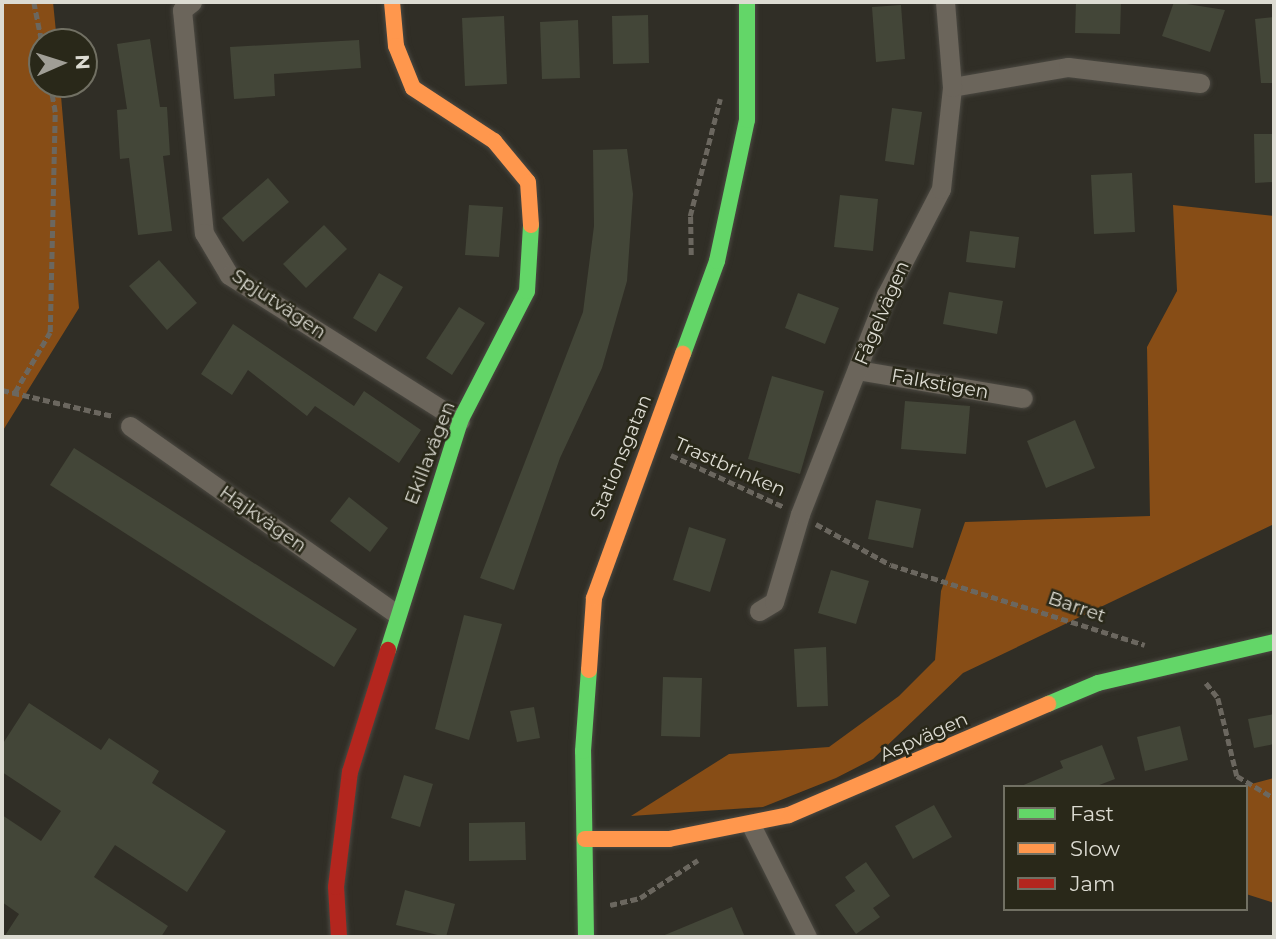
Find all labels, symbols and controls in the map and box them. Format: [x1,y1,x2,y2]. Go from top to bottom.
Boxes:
north arrow [28,28,98,98]
text: N [71,54,94,70]
street label: Fågelvägen [850,257,914,369]
street label: Spjutvägen [228,264,330,344]
street label: Falkstigen [890,364,990,404]
street label: Stationsgatan [586,391,656,523]
street label: Ekillavägen [400,398,460,508]
street label: Trastbrinken [671,432,789,502]
street label: Hajkvägen [215,481,311,557]
street label: Barret [1045,587,1109,627]
street label: Aspvägen [876,707,972,767]
legend [1003,785,1248,911]
text: Fast [1070,801,1114,826]
text: Slow [1070,836,1120,861]
text: Jam [1070,871,1115,896]

